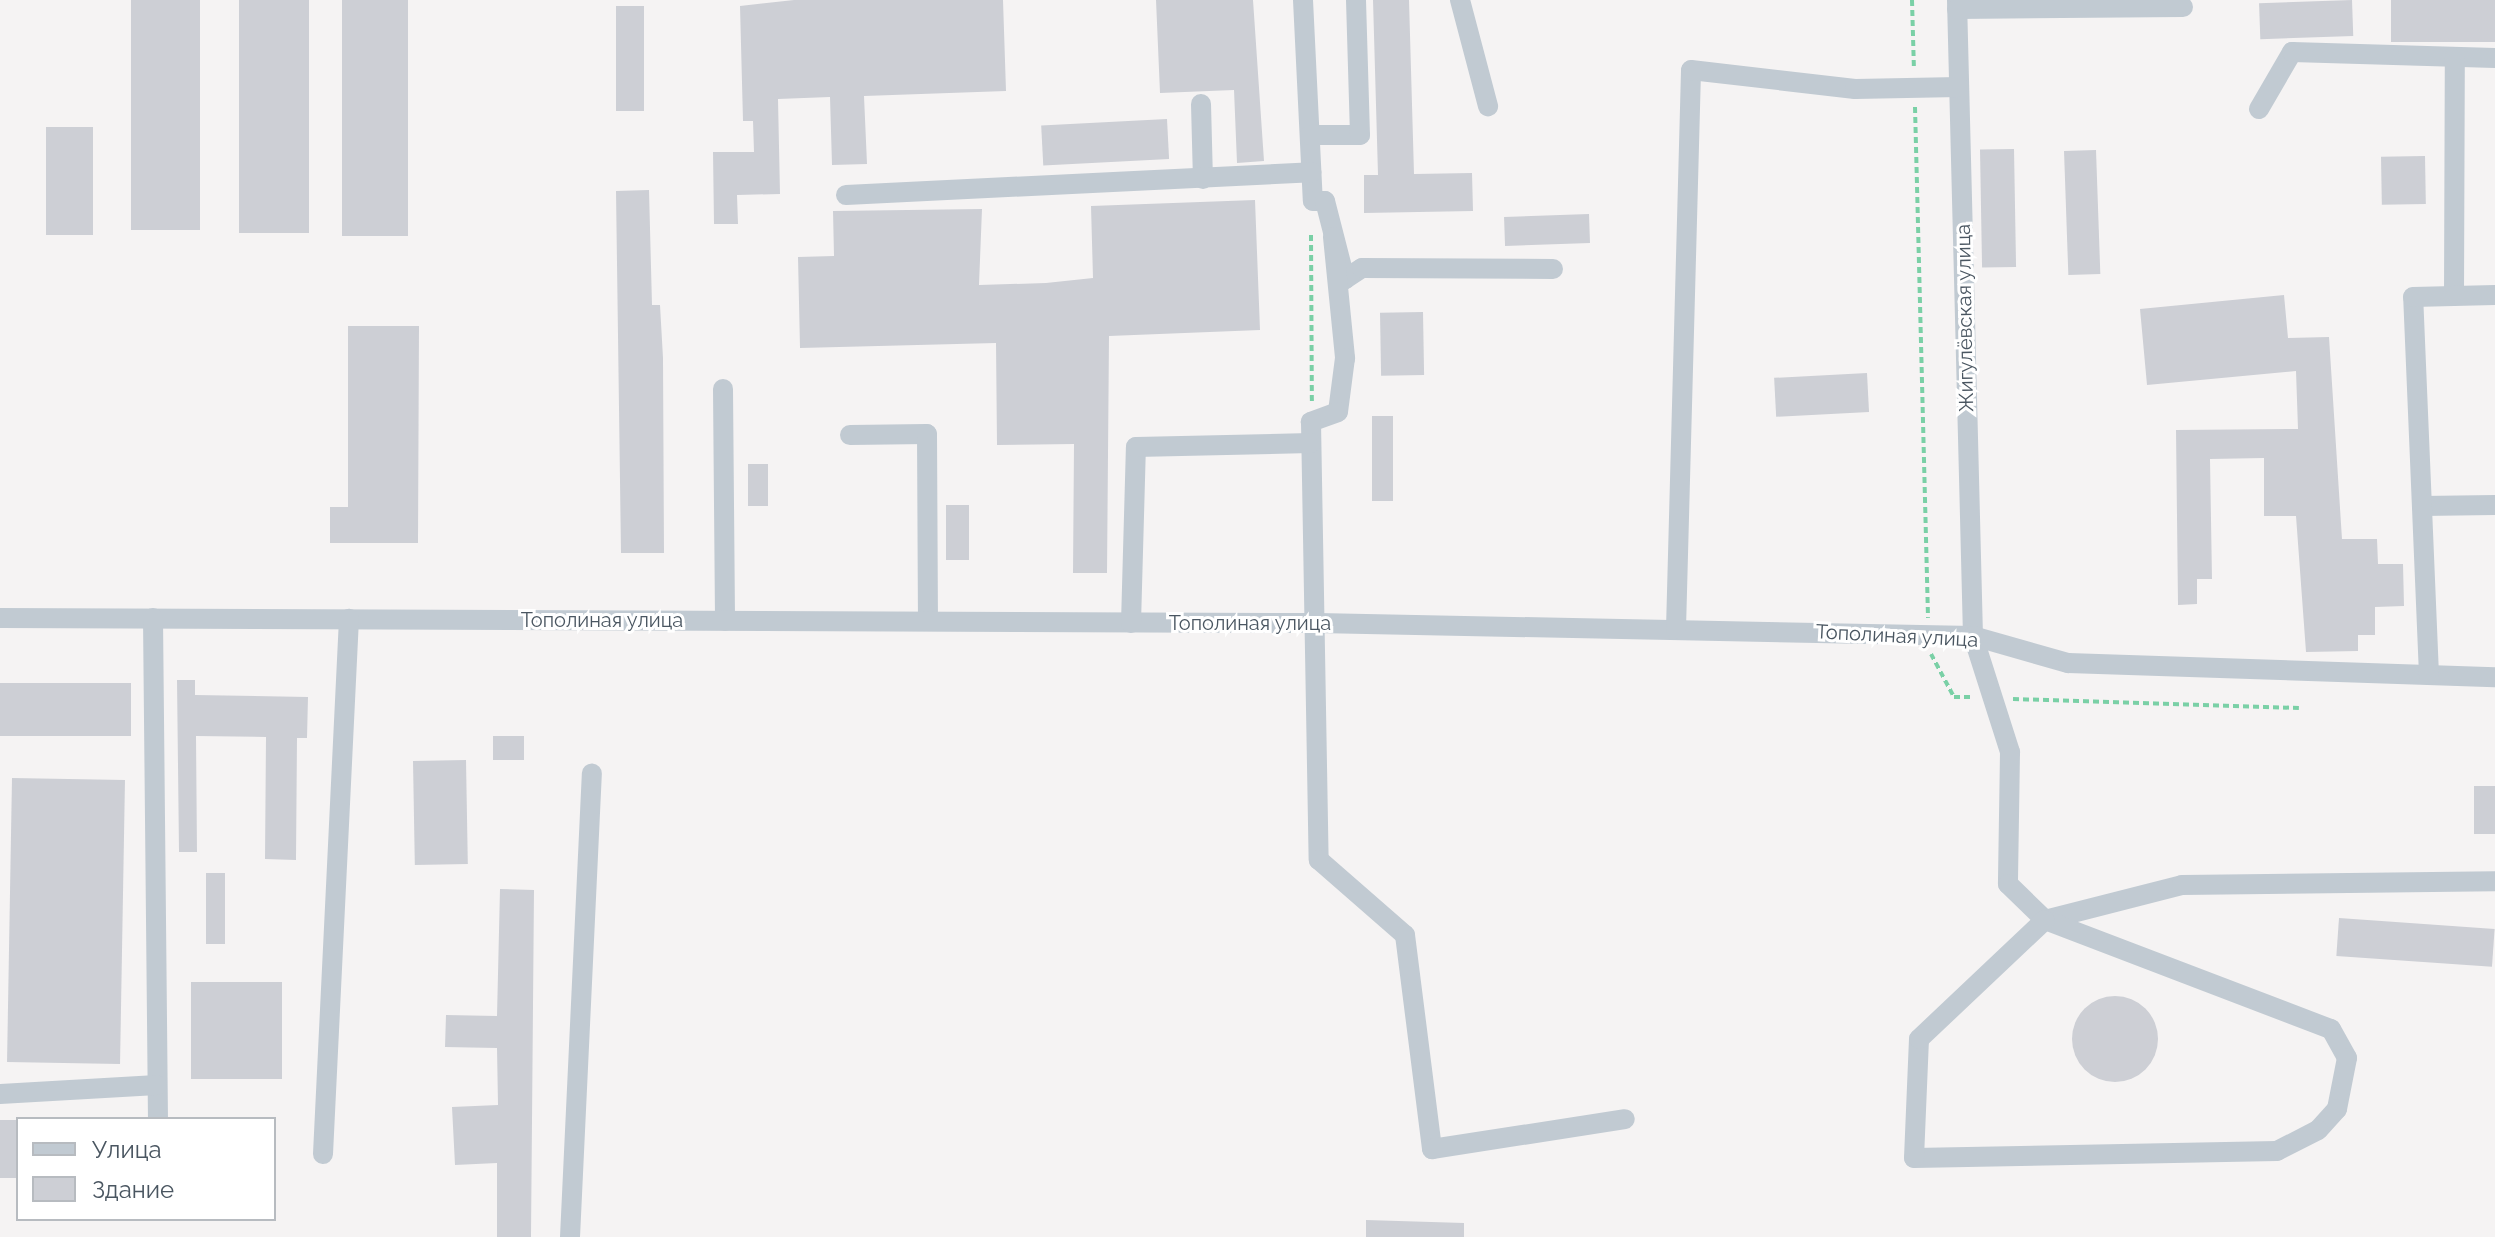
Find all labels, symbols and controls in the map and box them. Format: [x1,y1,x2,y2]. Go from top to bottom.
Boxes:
street label: Жигулёвская улица [1951,223,1979,413]
street label: Тополиная улица [521,608,683,632]
street label: Тополиная улица [1169,611,1331,635]
street label: Тополиная улица [1815,620,1979,652]
legend [16,1117,276,1221]
text: Улица [92,1135,162,1164]
text: Здание [92,1175,174,1204]

